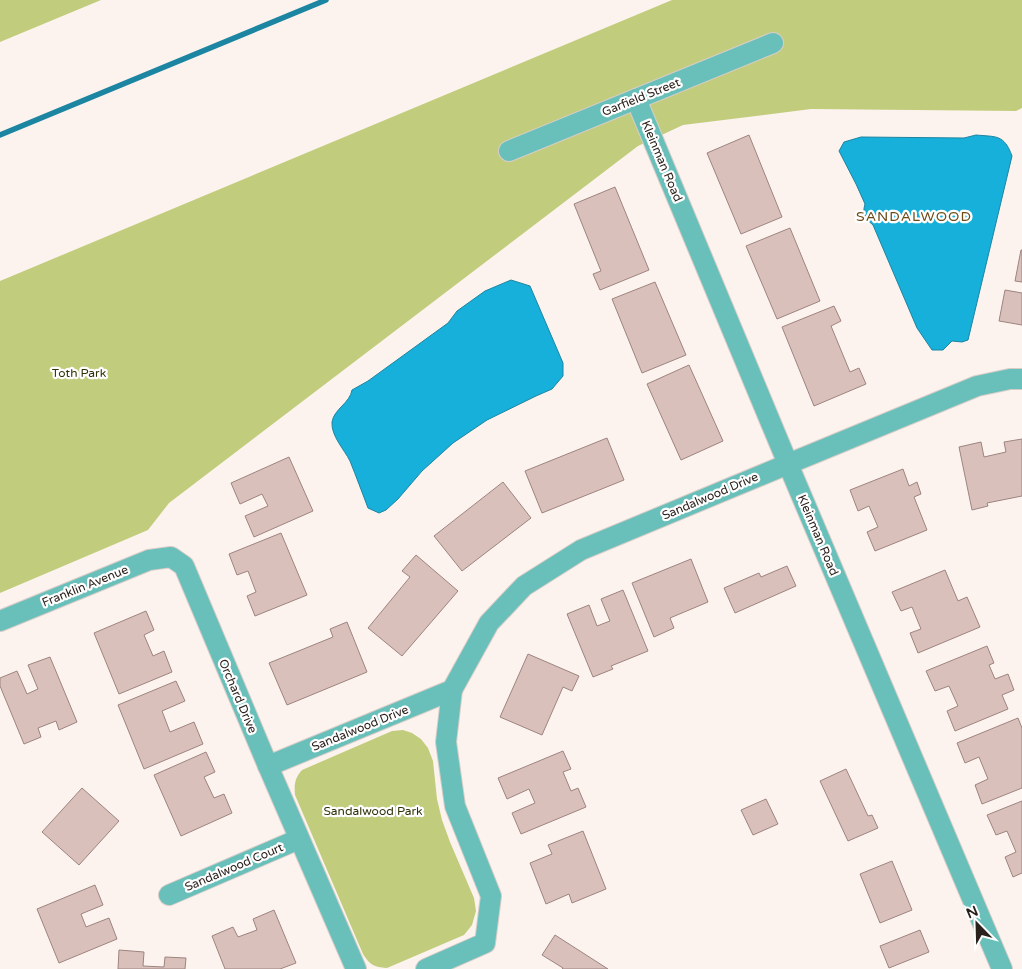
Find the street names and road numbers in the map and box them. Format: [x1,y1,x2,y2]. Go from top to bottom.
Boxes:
street label: Garfield Street [600,75,682,119]
street label: Kleinman Road [639,118,685,204]
street label: Sandalwood Drive [660,469,760,523]
street label: Kleinman Road [795,492,841,578]
street label: Franklin Avenue [40,562,130,610]
street label: Orchard Drive [216,657,260,735]
street label: Sandalwood Drive [310,702,411,754]
street label: Sandalwood Court [183,840,286,894]

